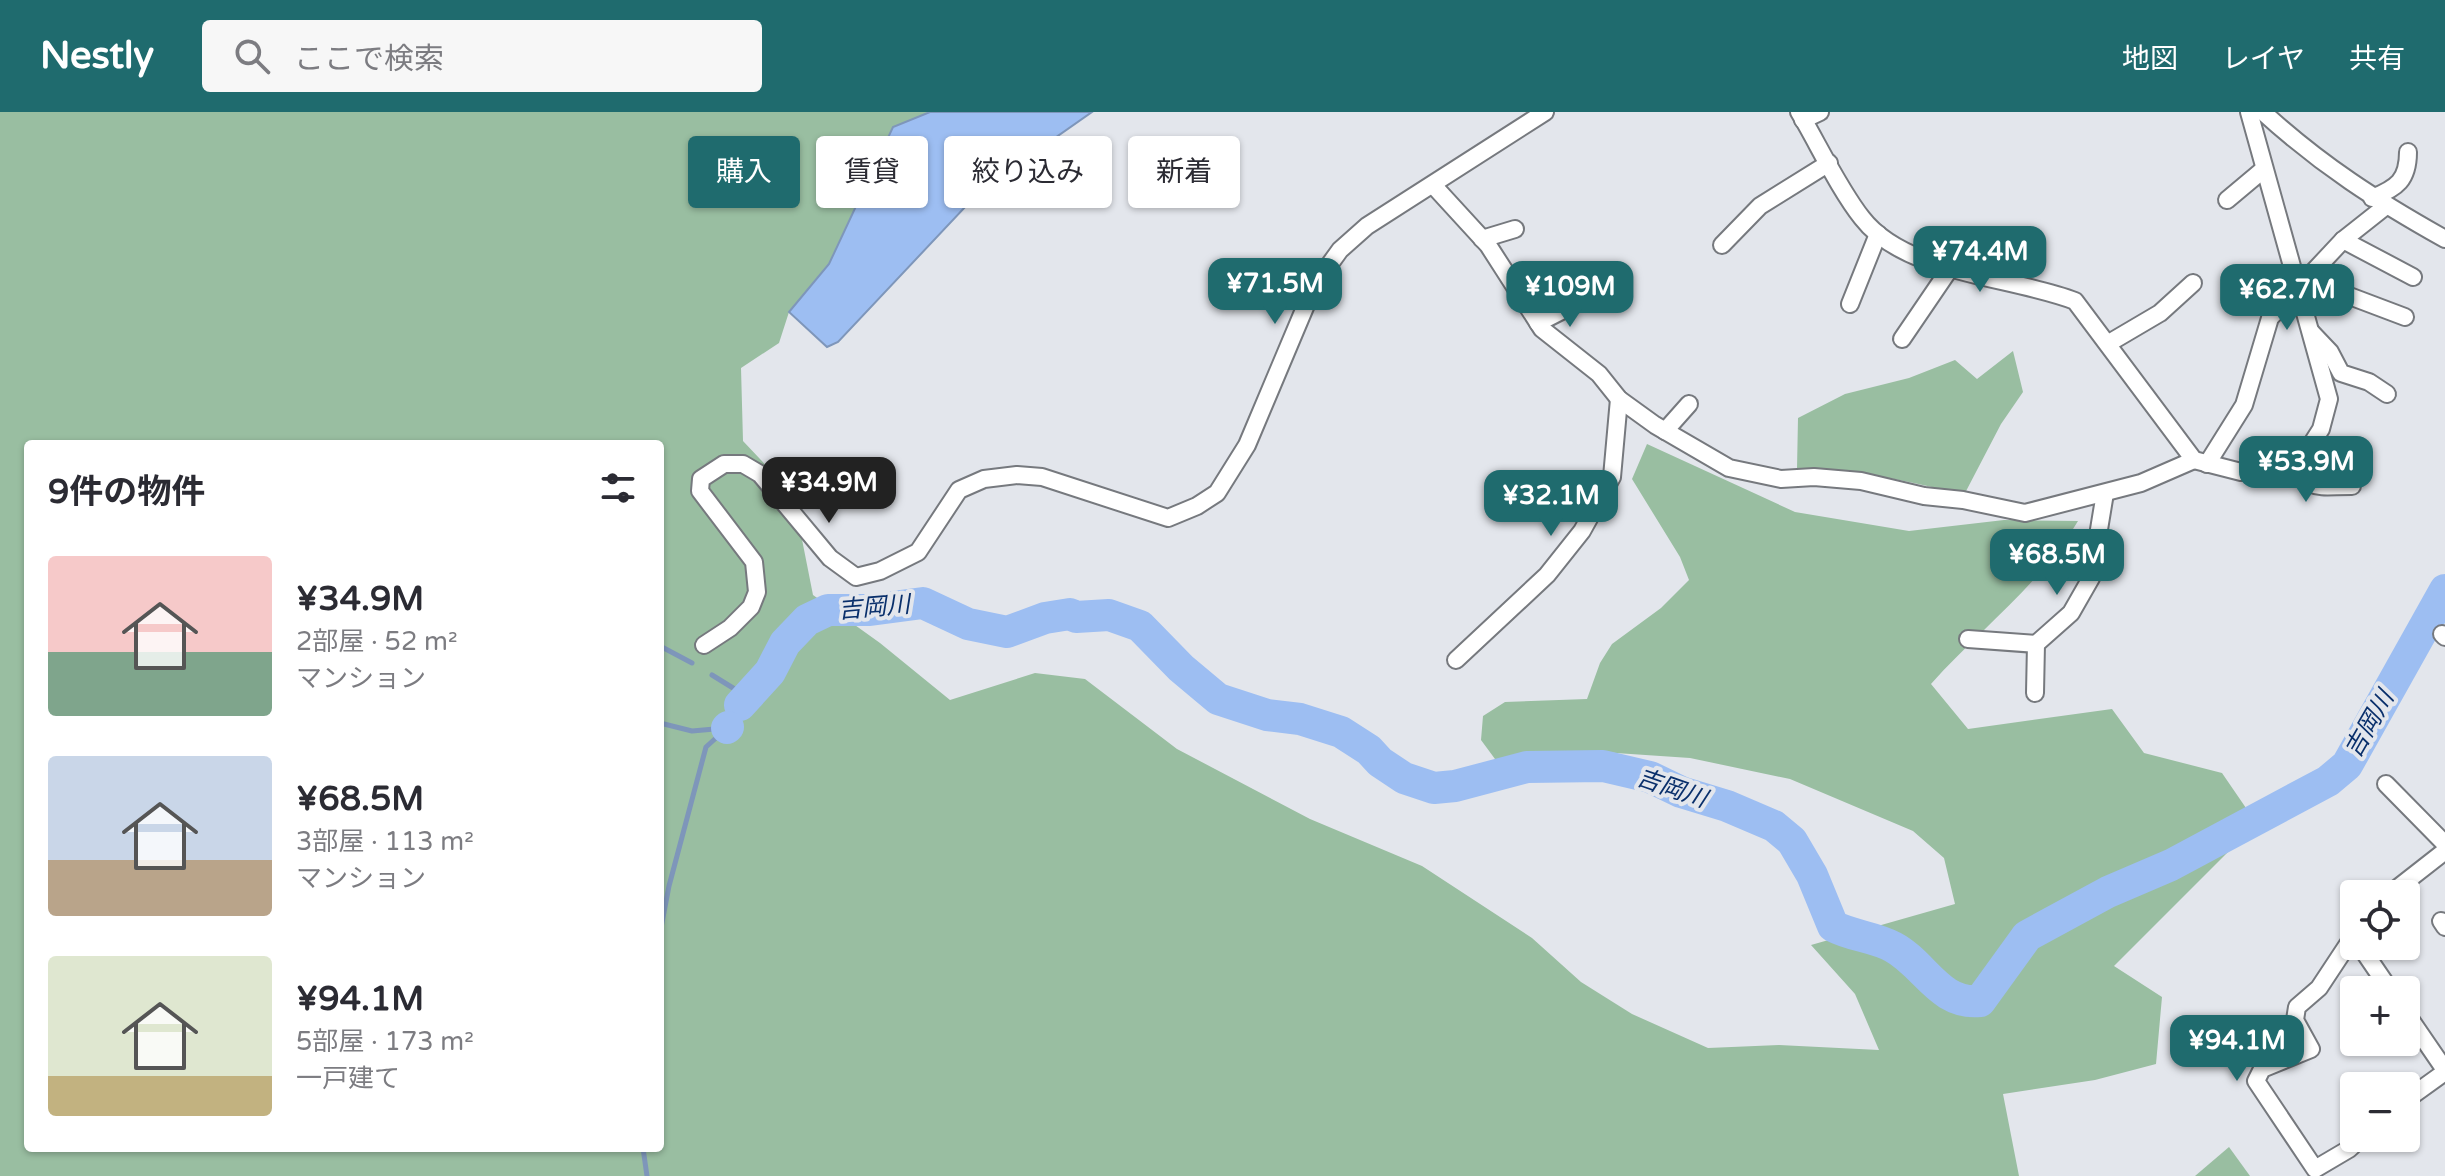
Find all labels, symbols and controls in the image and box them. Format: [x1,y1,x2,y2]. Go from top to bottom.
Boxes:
search box [202,20,762,92]
text: Nestly [40,33,154,79]
icon: search [230,34,274,78]
text: ここで検索 [294,41,444,78]
text: 地図 [2122,42,2178,76]
text: レイヤ [2222,42,2305,76]
text: 共有 [2349,42,2405,76]
chip: 購入 [688,136,800,208]
chip: 賃貸 [816,136,928,208]
chip: 絞り込み [944,136,1112,208]
chip: 新着 [1128,136,1240,208]
pin: ¥74.4M [1915,226,2045,294]
text: ¥74.4M [1931,236,2029,267]
pin: ¥71.5M [1210,258,1340,326]
pin: ¥109M [1514,261,1626,329]
pin: ¥62.7M [2222,264,2352,332]
text: ¥71.5M [1226,268,1324,299]
text: ¥109M [1524,271,1616,302]
text: ¥62.7M [2238,274,2336,305]
pin: ¥53.9M [2241,436,2371,504]
text: ¥53.9M [2257,446,2355,477]
pin: ¥34.9M [764,457,894,525]
icon: filters [596,466,640,510]
text: ¥34.9M [780,467,878,498]
pin: ¥32.1M [1486,470,1616,538]
text: 9件の物件 [48,472,205,513]
text: ¥32.1M [1502,480,1600,511]
pin: ¥68.5M [1992,529,2122,597]
text: ¥68.5M [2008,539,2106,570]
text: ¥34.9M [296,579,424,620]
icon: home [112,588,208,684]
water label: 吉岡川 [837,590,914,625]
text: 2部屋 · 52 m² [296,626,458,657]
text: マンション [296,663,426,694]
water label: 吉岡川 [2339,683,2401,763]
water label: 吉岡川 [1633,763,1713,815]
text: ¥68.5M [296,779,424,820]
icon: home [112,788,208,884]
text: 3部屋 · 113 m² [296,826,474,857]
text: マンション [296,863,426,894]
map controls [2340,880,2420,1152]
button: locate [2340,880,2420,960]
button: + [2340,976,2420,1056]
text: ¥94.1M [296,979,424,1020]
icon: home [112,988,208,1084]
pin: ¥94.1M [2172,1015,2302,1083]
text: ¥94.1M [2188,1025,2286,1056]
text: 5部屋 · 173 m² [296,1026,474,1057]
text: 一戸建て [296,1063,400,1094]
button: − [2340,1072,2420,1152]

